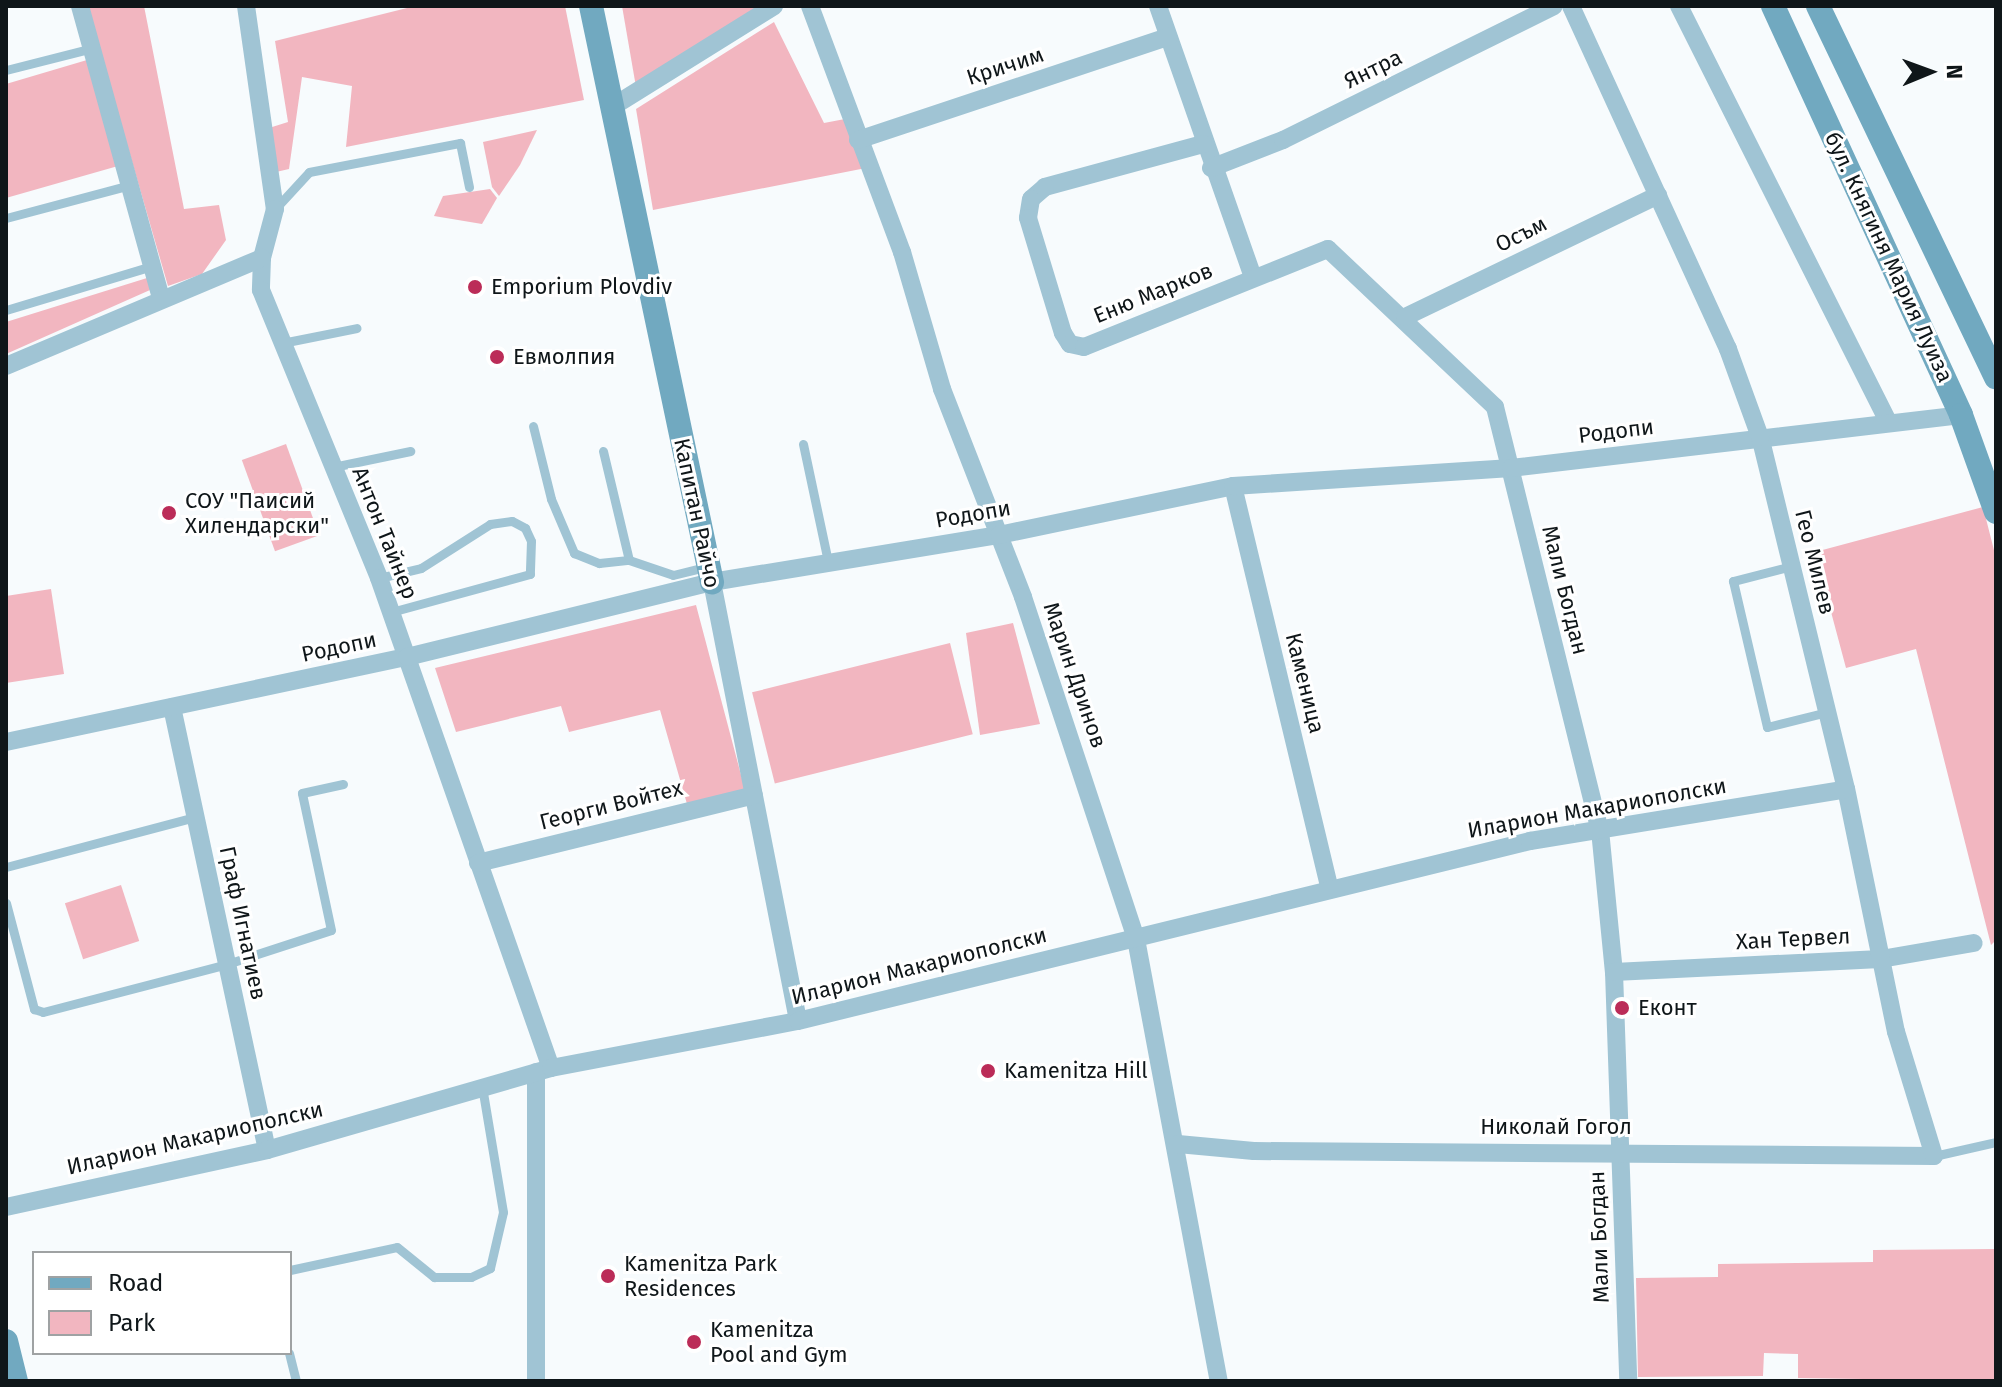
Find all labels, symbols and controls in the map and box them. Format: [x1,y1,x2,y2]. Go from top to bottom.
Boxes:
north arrow [1890,32,1970,112]
street label: Кричим [963,41,1047,91]
street label: Янтра [1340,44,1406,94]
text: N [1941,64,1968,79]
street label: бул. Княгиня Мария Луиза [1819,128,1959,386]
street label: Осъм [1491,210,1551,258]
street label: Еню Марков [1089,257,1217,329]
place label: Emporium Plovdiv [491,274,672,300]
marker: Emporium Plovdiv [466,278,484,296]
place label: Евмолпия [513,344,615,370]
marker: Евмолпия [488,348,506,366]
street label: Родопи [1577,413,1655,449]
street label: Капитан Райчо [668,436,726,590]
street label: Антон Тайнер [346,463,424,603]
place label: СОУ "Паисий Хилендарски" [185,487,329,538]
street label: Родопи [933,494,1013,534]
marker: СОУ "Паисий Хилендарски" [160,504,178,522]
street label: Гео Милев [1789,507,1841,617]
street label: Мали Богдан [1536,523,1594,657]
street label: Марин Дринов [1038,599,1112,751]
street label: Родопи [299,626,379,668]
street label: Каменица [1280,630,1330,736]
street label: Иларион Макариополски [1466,772,1728,844]
street label: Георги Войтех [537,774,685,836]
street label: Граф Игнатиев [214,844,272,1002]
street label: Иларион Макариополски [789,921,1049,1011]
street label: Хан Тервел [1735,923,1851,955]
place label: Еконт [1638,995,1697,1021]
marker: Еконт [1613,999,1631,1017]
place label: Kamenitza Hill [1004,1058,1148,1084]
marker: Kamenitza Hill [979,1062,997,1080]
street label: Иларион Макариополски [64,1096,326,1180]
street label: Николай Гогол [1480,1114,1632,1140]
street label: Мали Богдан [1584,1171,1614,1303]
place label: Kamenitza Park Residences [624,1250,777,1302]
legend [32,1251,292,1355]
marker: Kamenitza Park Residences [599,1267,617,1285]
text: Road [108,1269,163,1297]
text: Park [108,1309,155,1337]
place label: Kamenitza Pool and Gym [710,1316,847,1368]
marker: Kamenitza Pool and Gym [685,1333,703,1351]

